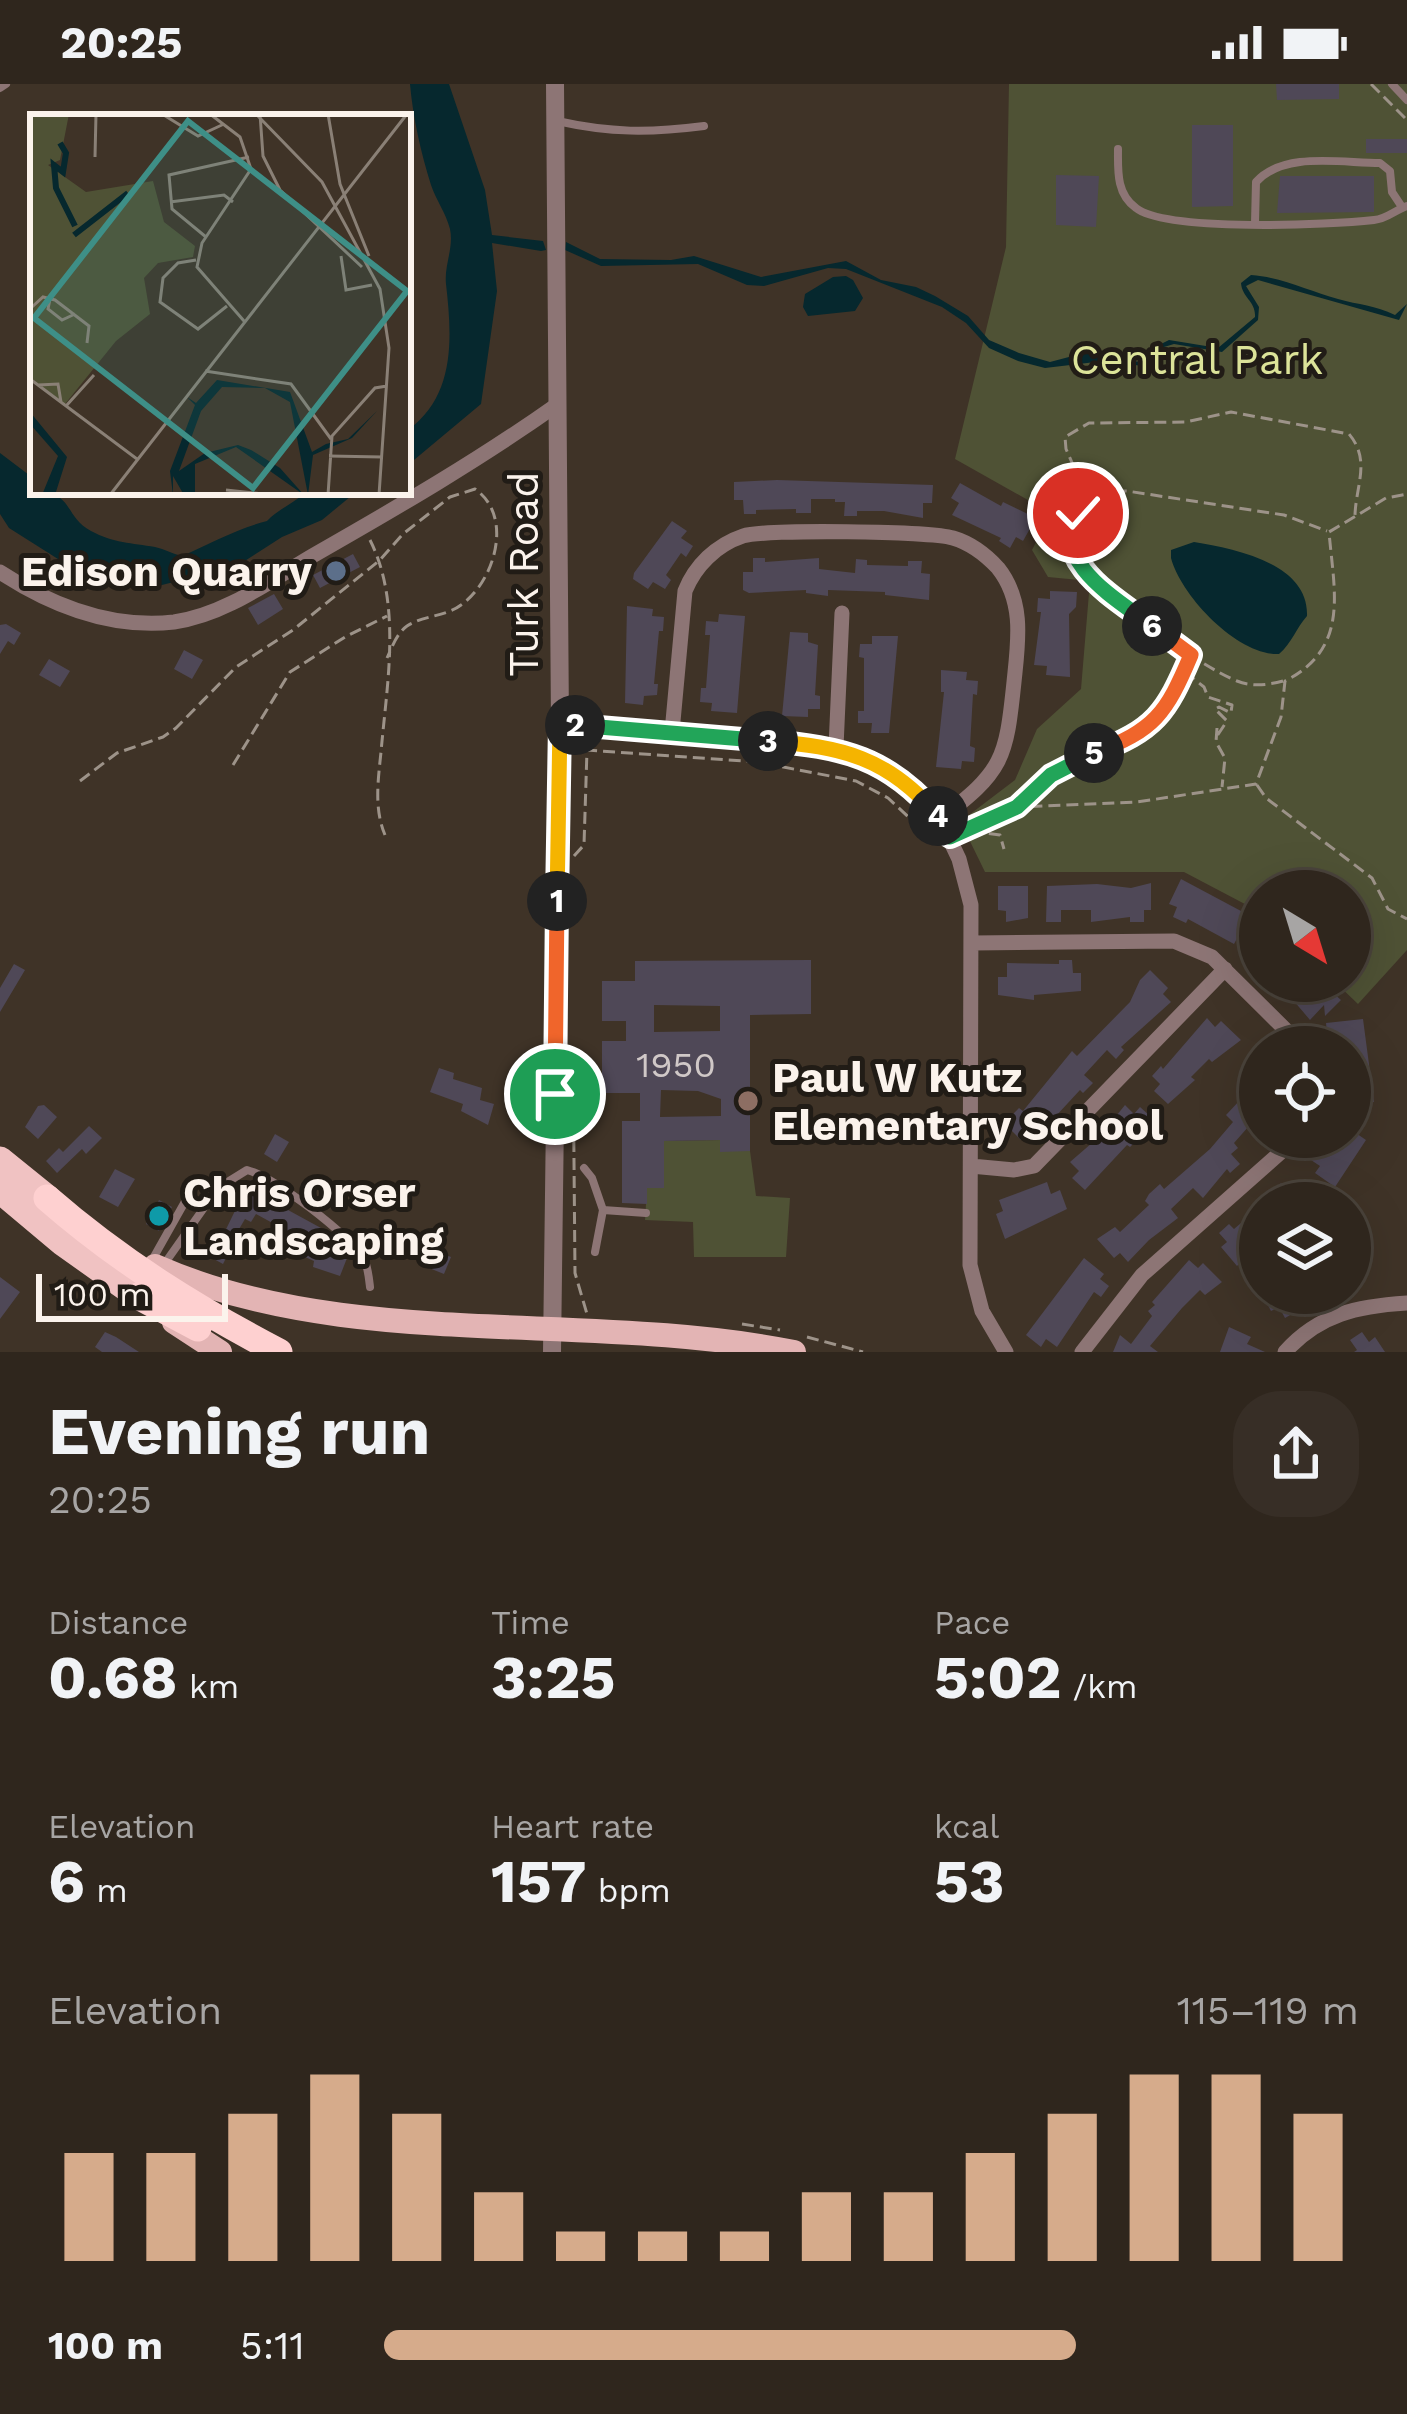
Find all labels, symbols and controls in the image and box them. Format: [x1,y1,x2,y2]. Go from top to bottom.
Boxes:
text: 20:25 [60,16,182,69]
inset map [30,114,411,495]
park label: Central Park [1071,335,1323,384]
pin [1027,462,1129,564]
street label: Turk Road [499,471,548,677]
icon: check [1045,480,1111,546]
place label: Edison Quarry [21,547,312,596]
marker: Edison Quarry [323,558,349,584]
pin: 6 [1122,596,1182,656]
text: 6 [1142,606,1162,645]
pin: 2 [545,695,605,755]
text: 2 [565,705,585,744]
pin: 3 [738,711,798,771]
text: 3 [758,721,778,760]
pin: 5 [1064,723,1124,783]
text: 5 [1084,733,1104,772]
pin: 4 [908,786,968,846]
text: 4 [927,796,949,835]
north arrow [1239,870,1371,1002]
map controls [1239,870,1371,1314]
pin: 1 [527,871,587,931]
text: 1 [550,881,564,920]
button: locate [1239,1026,1371,1158]
pin [504,1043,606,1145]
house number: 1950 [636,1044,716,1086]
place label: Paul W Kutz Elementary School [772,1053,1163,1150]
icon: arrive [522,1061,588,1127]
marker: Paul W Kutz Elementary School [735,1088,761,1114]
place label: Chris Orser Landscaping [183,1168,444,1265]
button: layers [1239,1182,1371,1314]
marker: Chris Orser Landscaping [146,1203,172,1229]
scale bar [36,1268,228,1321]
text: 100 m [54,1275,151,1314]
button: share [1233,1391,1359,1517]
text: Evening run [48,1393,430,1470]
text: 20:25 [48,1477,152,1522]
text: Distance [48,1603,188,1642]
text: Time [491,1603,570,1642]
text: Pace [934,1603,1010,1642]
text: 0.68 [48,1642,178,1713]
text: 3:25 [491,1642,615,1713]
text: 5:02 [934,1642,1062,1713]
text: km [178,1667,239,1706]
text: /km [1062,1667,1137,1706]
text: Elevation [48,1807,195,1846]
text: Heart rate [491,1807,654,1846]
text: kcal [934,1807,999,1846]
text: 6 [48,1846,85,1917]
text: 157 [491,1846,587,1917]
text: 53 [934,1846,1005,1917]
text: m [85,1871,128,1910]
text: bpm [587,1871,671,1910]
text: Elevation [48,1988,222,2033]
text: 115–119 m [1177,1988,1359,2033]
text: 100 m [48,2323,163,2368]
text: 5:11 [240,2323,305,2368]

